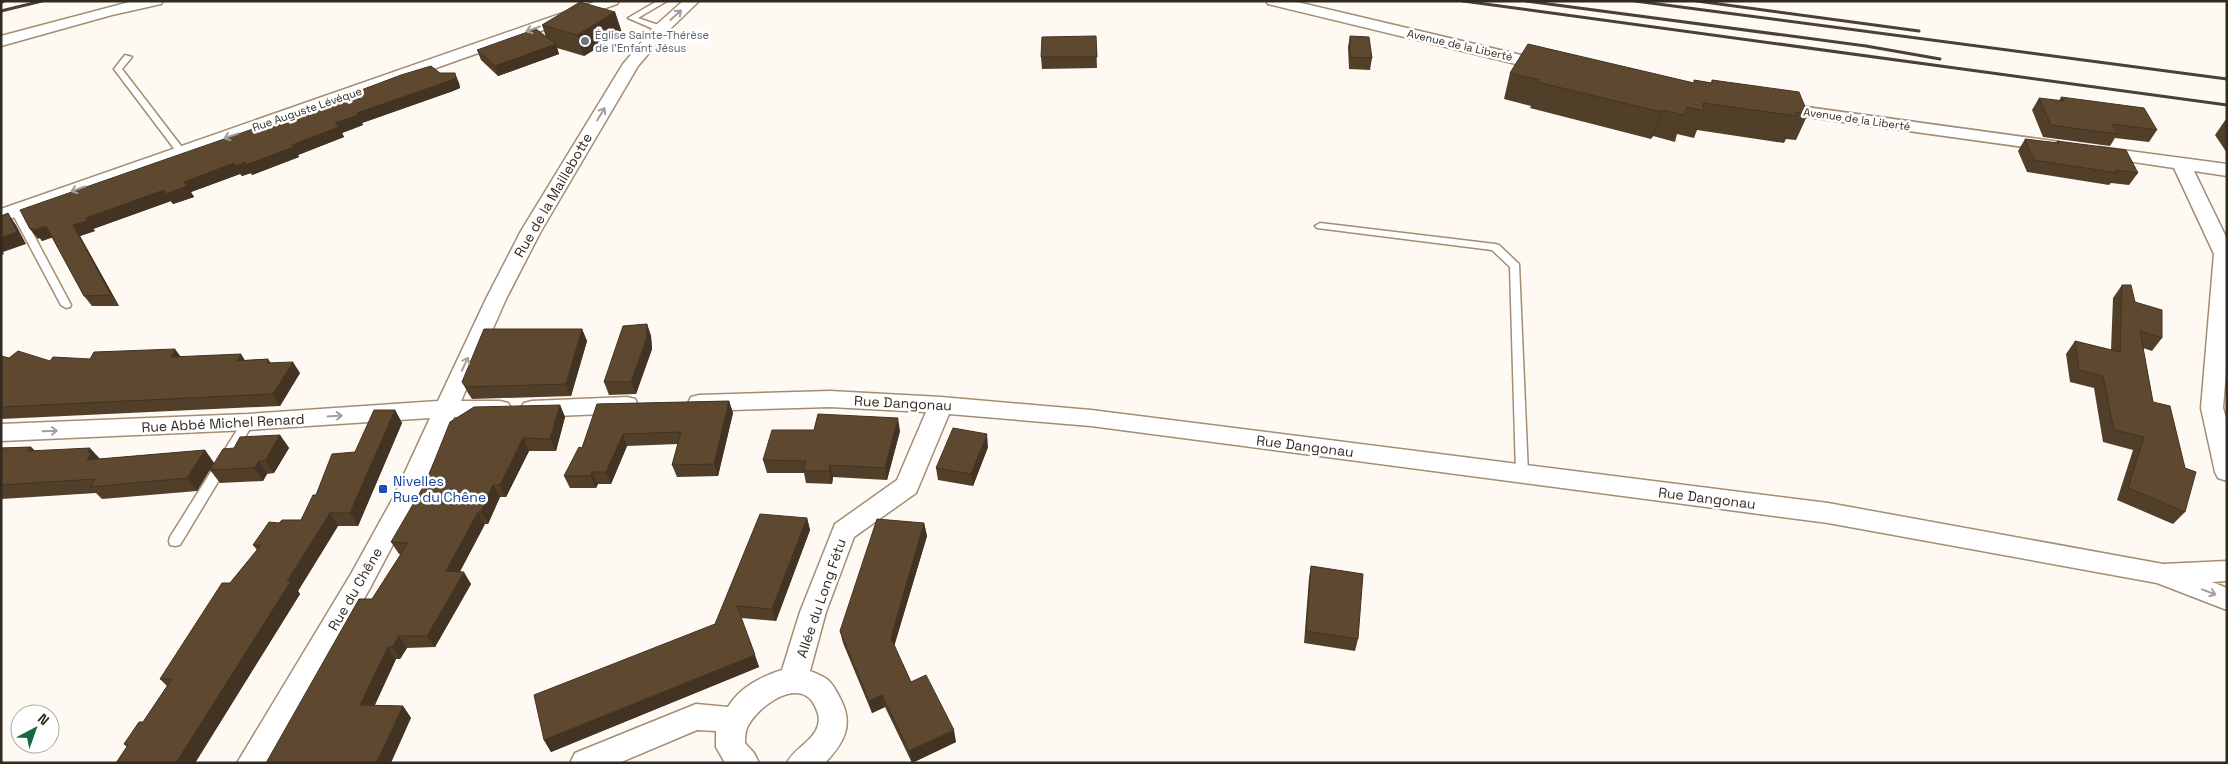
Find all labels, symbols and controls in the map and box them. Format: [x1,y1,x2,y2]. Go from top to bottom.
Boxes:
one-way arrow [670,9,683,21]
one-way arrow [526,25,541,34]
street label: Avenue de la Liberté [1406,26,1514,64]
place label: Église Sainte-Thérèse de l'Enfant Jésus [595,28,709,55]
marker: Église Sainte-Thérèse de l'Enfant Jésus [579,35,591,47]
street label: Rue Auguste Lévéque [250,84,364,134]
street label: Avenue de la Liberté [1803,105,1911,133]
one-way arrow [596,108,606,122]
street label: Rue de la Maillebotte [510,129,596,261]
one-way arrow [224,132,240,141]
one-way arrow [71,185,86,194]
one-way arrow [461,357,471,372]
street label: Rue Dangonau [854,391,952,415]
street label: Rue Abbé Michel Renard [141,410,305,436]
one-way arrow [326,412,342,421]
one-way arrow [42,426,58,436]
street label: Rue Dangonau [1255,431,1355,461]
place label: Nivelles Rue du Chêne [393,472,486,506]
marker: Nivelles Rue du Chêne [377,483,389,495]
street label: Rue Dangonau [1657,483,1757,513]
street label: Allée du Long Fétu [792,536,850,660]
street label: Rue du Chêne [324,544,386,634]
one-way arrow [2201,588,2216,597]
north arrow [10,704,60,754]
text: N [34,709,53,729]

